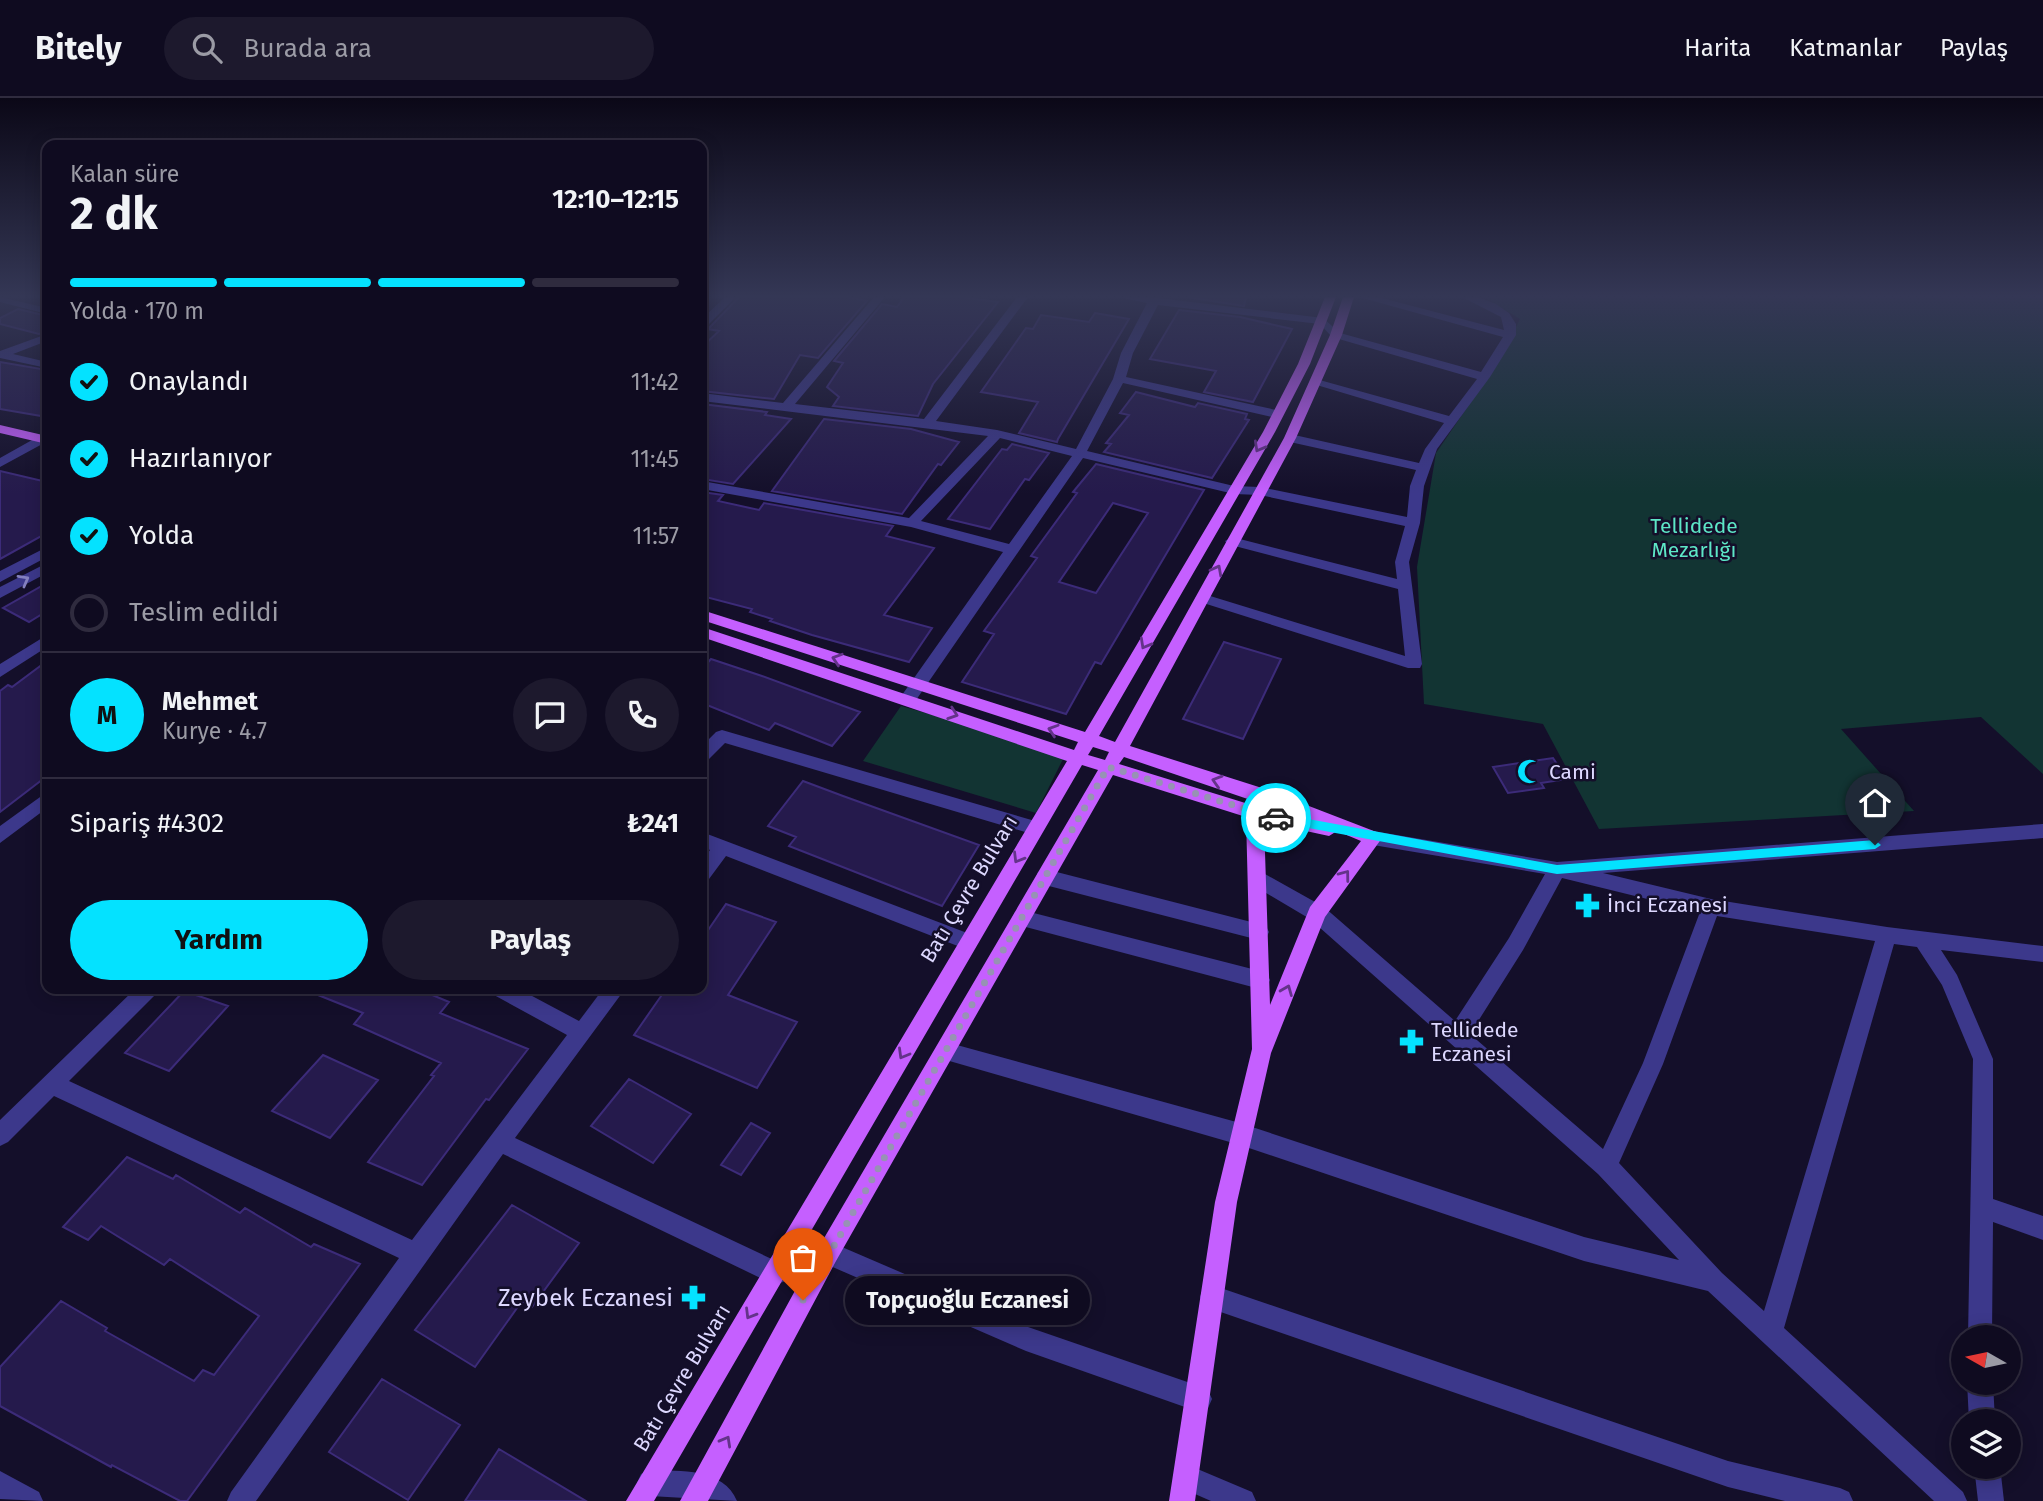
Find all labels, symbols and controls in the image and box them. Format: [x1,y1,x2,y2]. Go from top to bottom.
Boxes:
search box [164,17,654,80]
text: Bitely [35,28,122,68]
icon: search [188,29,226,67]
text: Burada ara [244,33,372,64]
text: Harita [1684,34,1751,62]
text: Katmanlar [1789,34,1902,62]
text: Paylaş [1940,34,2008,62]
text: Kalan süre [70,160,179,188]
text: 12:10–12:15 [552,184,679,215]
text: 2 dk [70,186,158,241]
text: Yolda · 170 m [70,297,204,325]
icon: check [70,363,108,401]
text: Onaylandı [129,366,249,397]
text: 11:42 [631,368,679,396]
one-way arrow [1254,439,1267,452]
icon: check [70,440,108,478]
text: Hazırlanıyor [129,443,272,474]
text: 11:45 [630,445,679,473]
park label: Tellidede Mezarlığı [1650,513,1738,563]
icon: check [70,517,108,555]
text: Yolda [129,520,194,551]
text: 11:57 [633,522,679,550]
one-way arrow [1209,564,1222,577]
one-way arrow [16,575,29,588]
text: Teslim edildi [129,597,279,628]
one-way arrow [1140,636,1153,649]
one-way arrow [832,653,844,667]
button: chat [513,678,587,752]
button: phone [605,678,679,752]
text: Mehmet [162,686,258,717]
text: M [97,700,117,731]
one-way arrow [946,706,958,720]
text: Kurye · 4.7 [162,717,267,745]
one-way arrow [1048,724,1060,738]
mosque icon: Cami [1515,758,1543,786]
place label: Cami [1549,759,1596,785]
pin [1845,773,1905,845]
one-way arrow [1212,775,1224,789]
courier [1241,783,1311,853]
icon: home [1856,784,1894,822]
icon: car [1257,799,1295,837]
text: Sipariş #4302 [70,808,224,839]
text: ₺241 [627,808,679,839]
street label: Batı Çevre Bulvarı [915,811,1023,967]
one-way arrow [1013,850,1026,863]
one-way arrow [1337,870,1350,883]
pharmacy icon: İnci Eczanesi [1573,891,1601,919]
place label: İnci Eczanesi [1607,892,1728,918]
button: Yardım [70,900,368,980]
button: Paylaş [382,900,679,980]
one-way arrow [1278,985,1292,997]
place label: Tellidede Eczanesi [1431,1017,1518,1067]
pharmacy icon: Tellidede Eczanesi [1397,1028,1425,1056]
one-way arrow [898,1046,911,1059]
pin [773,1228,833,1300]
icon: bag [784,1239,822,1277]
callout: Topçuoğlu Eczanesi [845,1276,1090,1324]
place label: Zeybek Eczanesi [498,1284,673,1312]
pharmacy icon: Zeybek Eczanesi [679,1284,707,1312]
text: Topçuoğlu Eczanesi [866,1286,1069,1314]
street label: Batı Çevre Bulvarı [628,1300,736,1456]
one-way arrow [746,1306,759,1319]
north arrow [1951,1325,2021,1395]
map controls [1951,1325,2021,1479]
button: layers [1951,1409,2021,1479]
one-way arrow [718,1436,731,1449]

